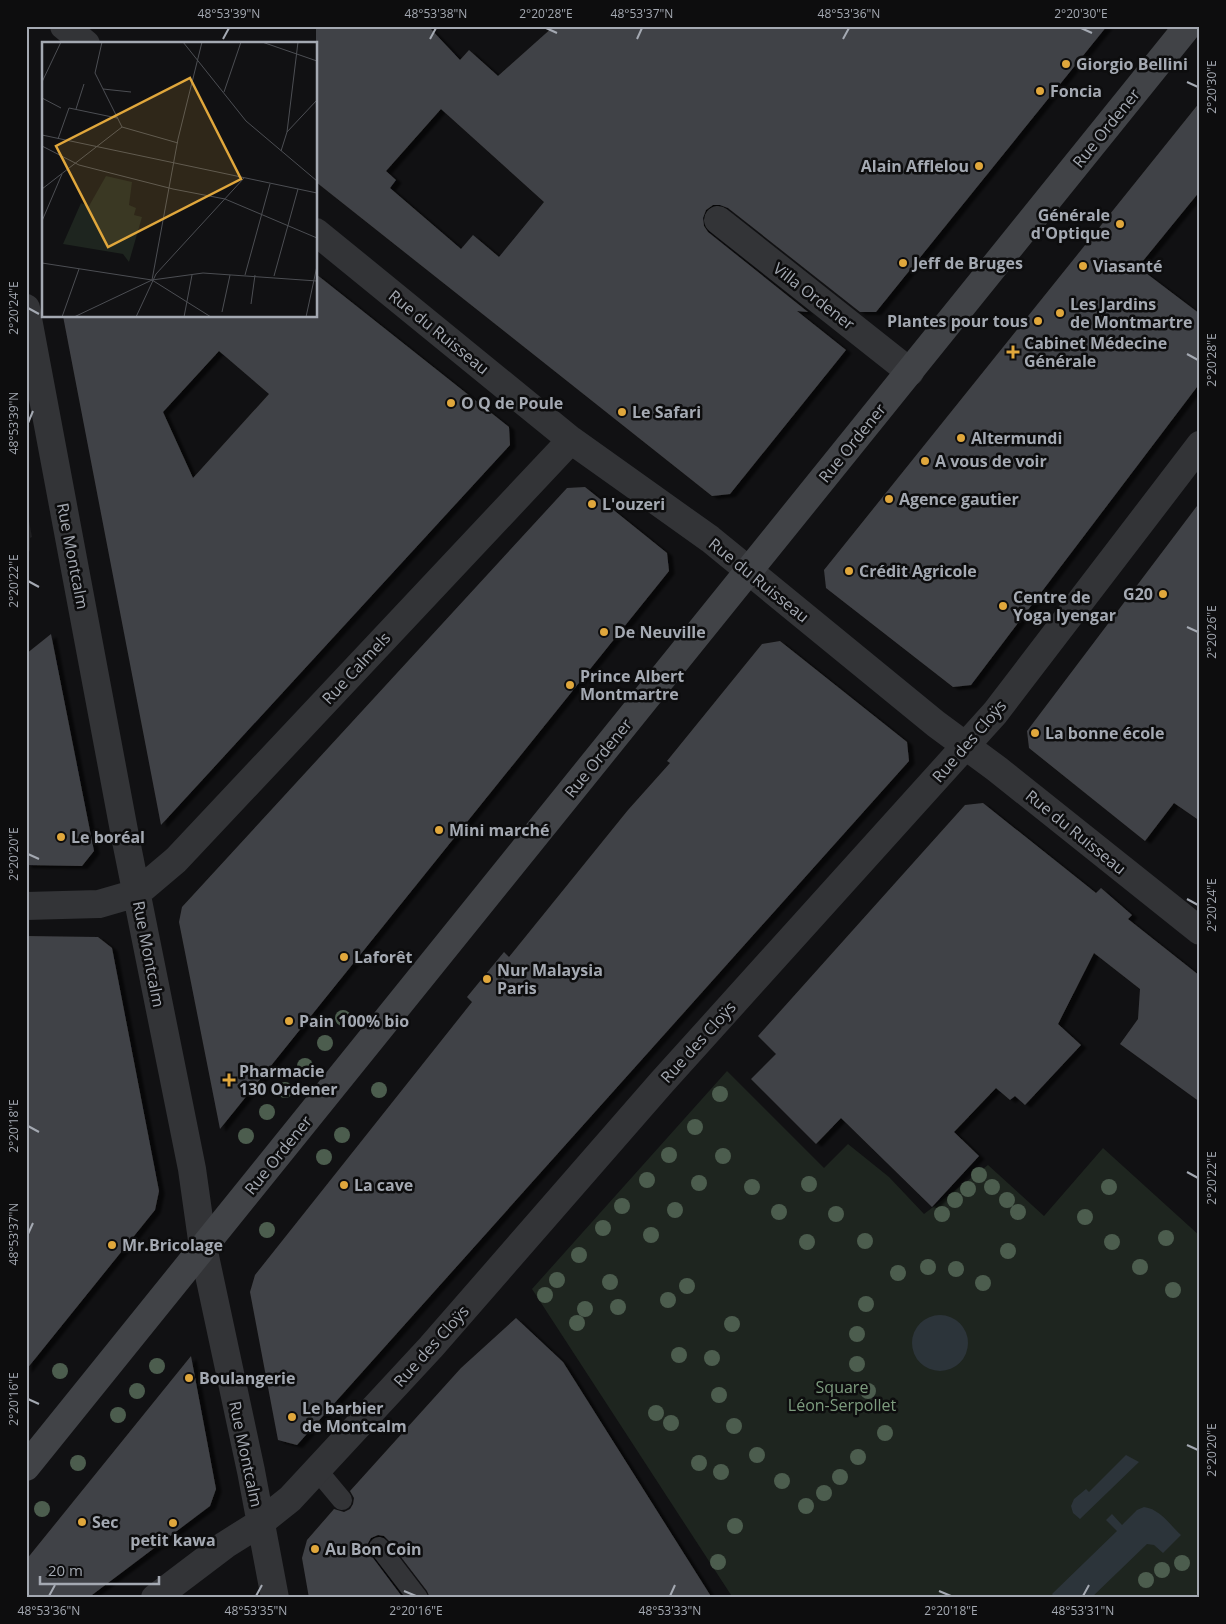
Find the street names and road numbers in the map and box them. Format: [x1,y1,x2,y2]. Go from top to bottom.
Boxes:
street label: Rue Ordener [1067,83,1145,172]
street label: Villa Ordener [769,257,860,335]
street label: Rue du Ruisseau [384,285,494,379]
street label: Rue Ordener [813,398,891,487]
street label: Rue Montcalm [52,501,94,611]
street label: Rue du Ruisseau [704,533,814,627]
street label: Rue Calmels [317,627,395,709]
street label: Rue des Cloÿs [927,695,1011,787]
street label: Rue Ordener [559,713,637,802]
street label: Rue du Ruisseau [1021,785,1131,879]
street label: Rue Montcalm [128,899,170,1009]
street label: Rue des Cloÿs [655,996,741,1088]
street label: Rue Ordener [239,1110,317,1199]
street label: Rue des Cloÿs [388,1300,474,1392]
street label: Rue Montcalm [224,1399,268,1509]

